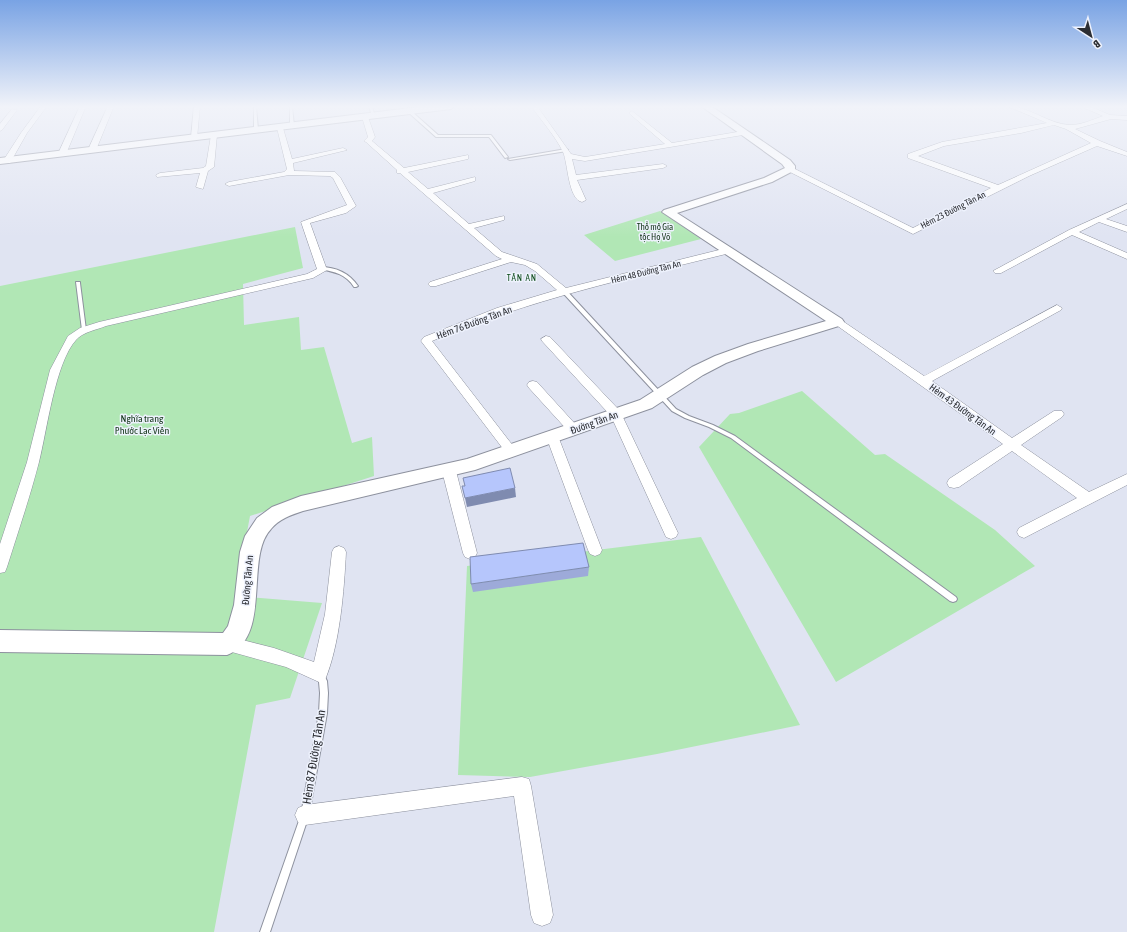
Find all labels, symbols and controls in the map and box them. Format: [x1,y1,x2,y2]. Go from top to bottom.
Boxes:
north arrow [1071,16,1111,56]
text: B [1091,38,1103,51]
street label: Hẻm 23 Đường Tân An [919,189,987,231]
park label: Thổ mộ Gia tộc Họ Võ [637,221,673,242]
street label: Hẻm 48 Đường Tân An [610,258,682,286]
district label: TÂN AN [507,273,537,283]
street label: Hẻm 76 Đường Tân An [435,304,514,341]
street label: Hẻm 43 Đường Tân An [927,382,998,437]
street label: Đường Tân An [569,409,620,436]
park label: Nghĩa trang Phước Lạc Viên [115,413,169,436]
street label: Đường Tân An [240,555,255,605]
street label: Hẻm 87 Đường Tân An [300,709,328,805]

